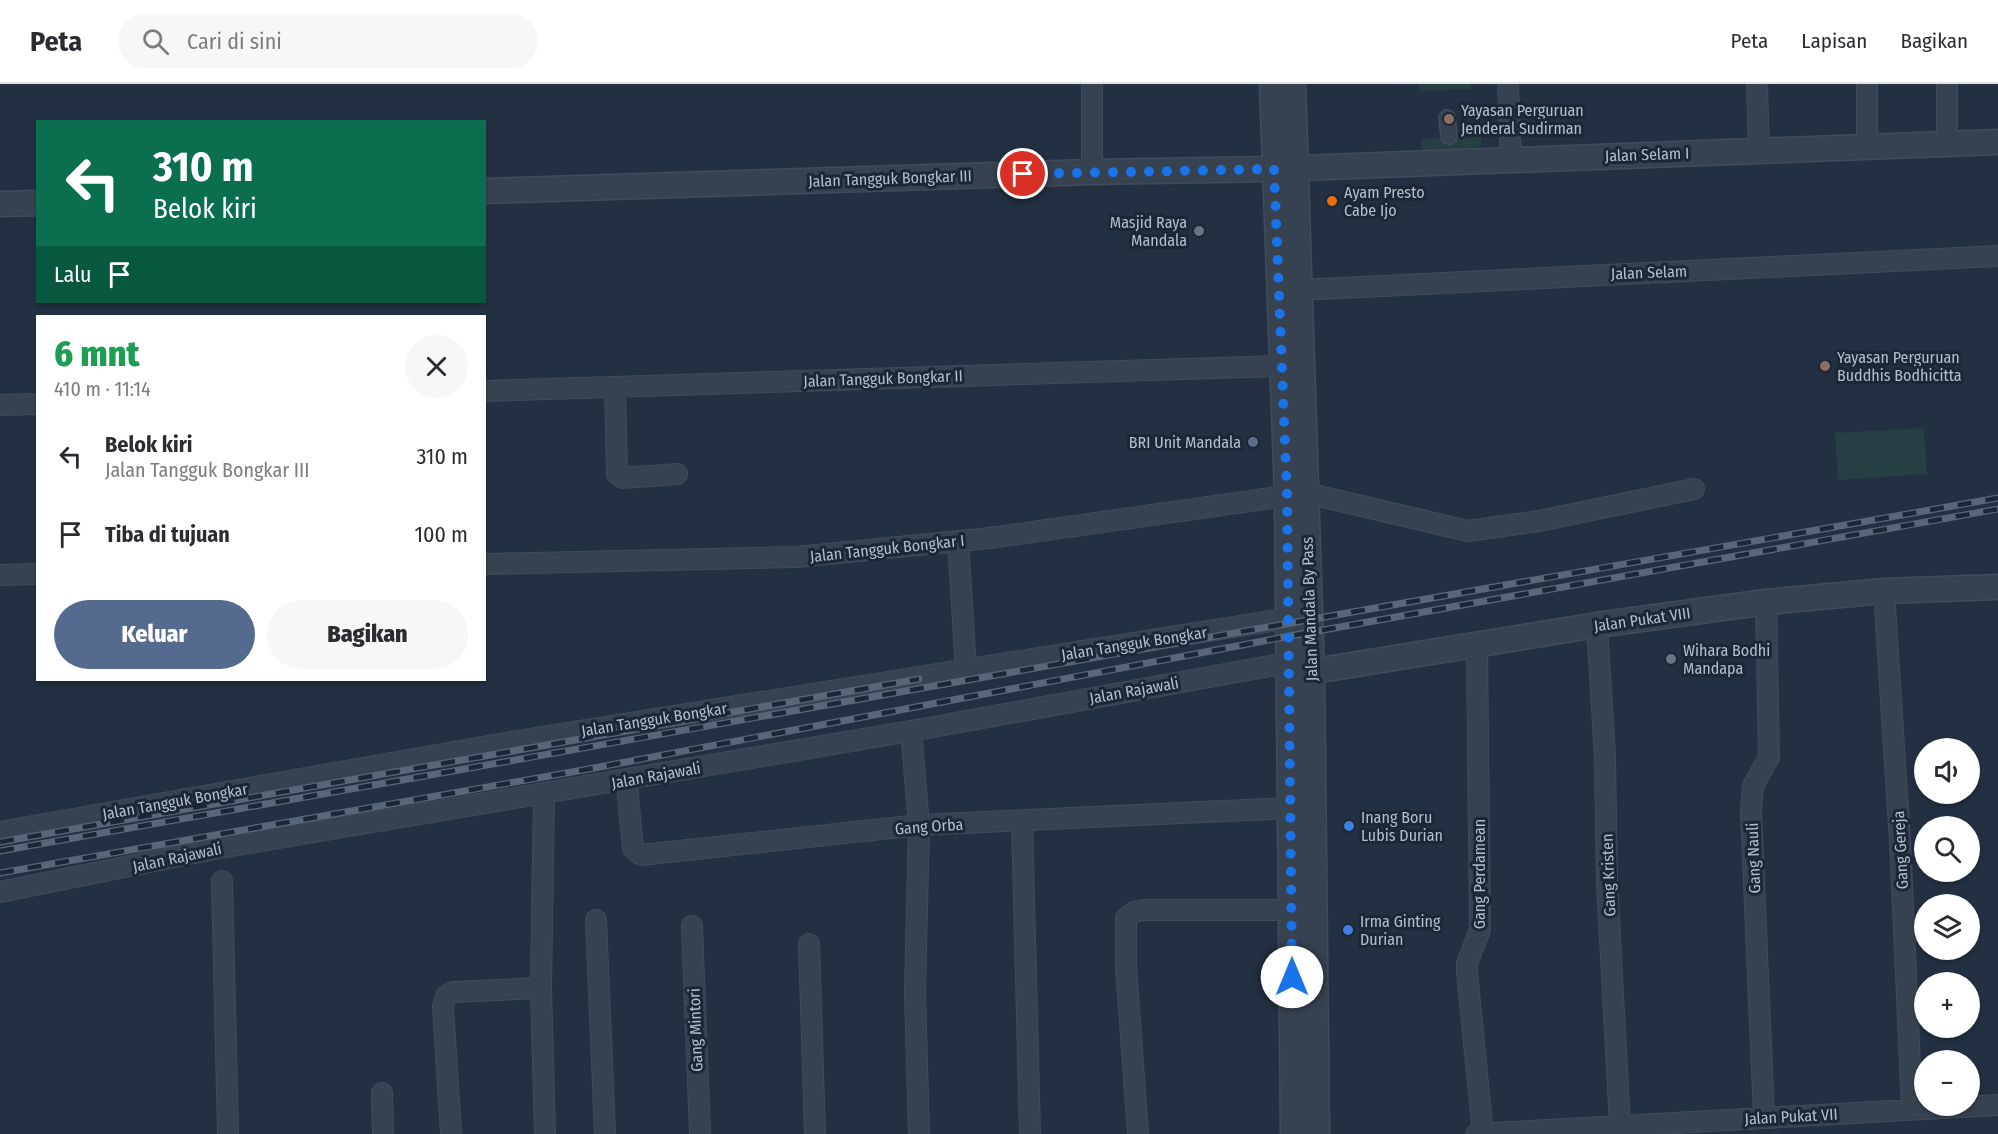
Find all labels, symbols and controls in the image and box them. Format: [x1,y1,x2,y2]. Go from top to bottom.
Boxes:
search box [118,14,538,68]
text: Peta [30,25,82,58]
icon: search [139,25,172,58]
text: Cari di sini [187,28,282,55]
text: Peta [1731,28,1768,54]
text: Lapisan [1801,28,1867,54]
text: Bagikan [1900,28,1968,54]
place label: Yayasan Perguruan Jenderal Sudirman [1461,101,1584,138]
marker: Yayasan Perguruan Jenderal Sudirman [1442,112,1456,126]
text: 310 m [153,142,254,192]
icon: left [54,144,132,222]
street label: Jalan Selam I [1605,144,1689,165]
pin [997,148,1048,199]
icon: arrive [1006,157,1039,190]
street label: Jalan Tangguk Bongkar III [808,166,972,191]
place label: Ayam Presto Cabe Ijo [1344,183,1425,220]
text: Belok kiri [153,193,257,225]
marker: Ayam Presto Cabe Ijo [1325,194,1339,208]
place label: Masjid Raya Mandala [1110,213,1187,250]
marker: Masjid Raya Mandala [1192,224,1206,238]
icon: arrive [103,258,136,291]
text: Lalu [54,261,91,288]
street label: Jalan Selam [1611,262,1688,283]
text: 6 mnt [54,332,139,376]
button: close [405,335,468,398]
place label: Yayasan Perguruan Buddhis Bodhicitta [1837,348,1962,385]
marker: Yayasan Perguruan Buddhis Bodhicitta [1818,359,1832,373]
street label: Jalan Tangguk Bongkar II [803,366,963,391]
text: 410 m · 11:14 [54,377,151,401]
text: Belok kiri [105,431,193,458]
place label: BRI Unit Mandala [1129,433,1241,452]
marker: BRI Unit Mandala [1246,435,1260,449]
icon: left [54,440,87,473]
text: 310 m [416,443,468,470]
text: Jalan Tangguk Bongkar III [105,458,310,482]
icon: arrive [54,518,87,551]
text: Tiba di tujuan [105,521,230,548]
text: 100 m [414,521,468,548]
street label: Jalan Tangguk Bongkar I [809,531,965,566]
street label: Jalan Mandala By Pass [1297,536,1322,681]
button: Keluar [54,600,255,669]
button: Bagikan [267,600,468,669]
street label: Jalan Pukat VIII [1593,603,1692,636]
street label: Jalan Tangguk Bongkar [1060,623,1209,664]
place label: Wihara Bodhi Mandapa [1683,641,1770,678]
marker: Wihara Bodhi Mandapa [1664,652,1678,666]
street label: Jalan Rajawali [1088,673,1180,708]
street label: Jalan Tangguk Bongkar [580,699,729,740]
map controls [1914,738,1980,1116]
button: sound [1914,738,1980,804]
street label: Jalan Rajawali [610,758,702,793]
street label: Jalan Tangguk Bongkar [101,779,250,824]
place label: Inang Boru Lubis Durian [1361,808,1443,845]
street label: Gang Gereja [1889,810,1912,890]
street label: Gang Orba [894,815,964,838]
button: search [1914,816,1980,882]
marker: Inang Boru Lubis Durian [1342,819,1356,833]
street label: Gang Perdamean [1470,819,1489,929]
street label: Gang Nauli [1743,822,1764,894]
street label: Gang Kristen [1598,833,1619,917]
street label: Jalan Rajawali [131,839,223,876]
button: layers [1914,894,1980,960]
place label: Irma Ginting Durian [1360,912,1441,949]
marker: Irma Ginting Durian [1341,923,1355,937]
position arrow [1260,945,1324,1009]
button: + [1914,972,1980,1038]
street label: Gang Mintori [685,988,706,1072]
button: − [1914,1050,1980,1116]
street label: Jalan Pukat VII [1744,1105,1838,1128]

